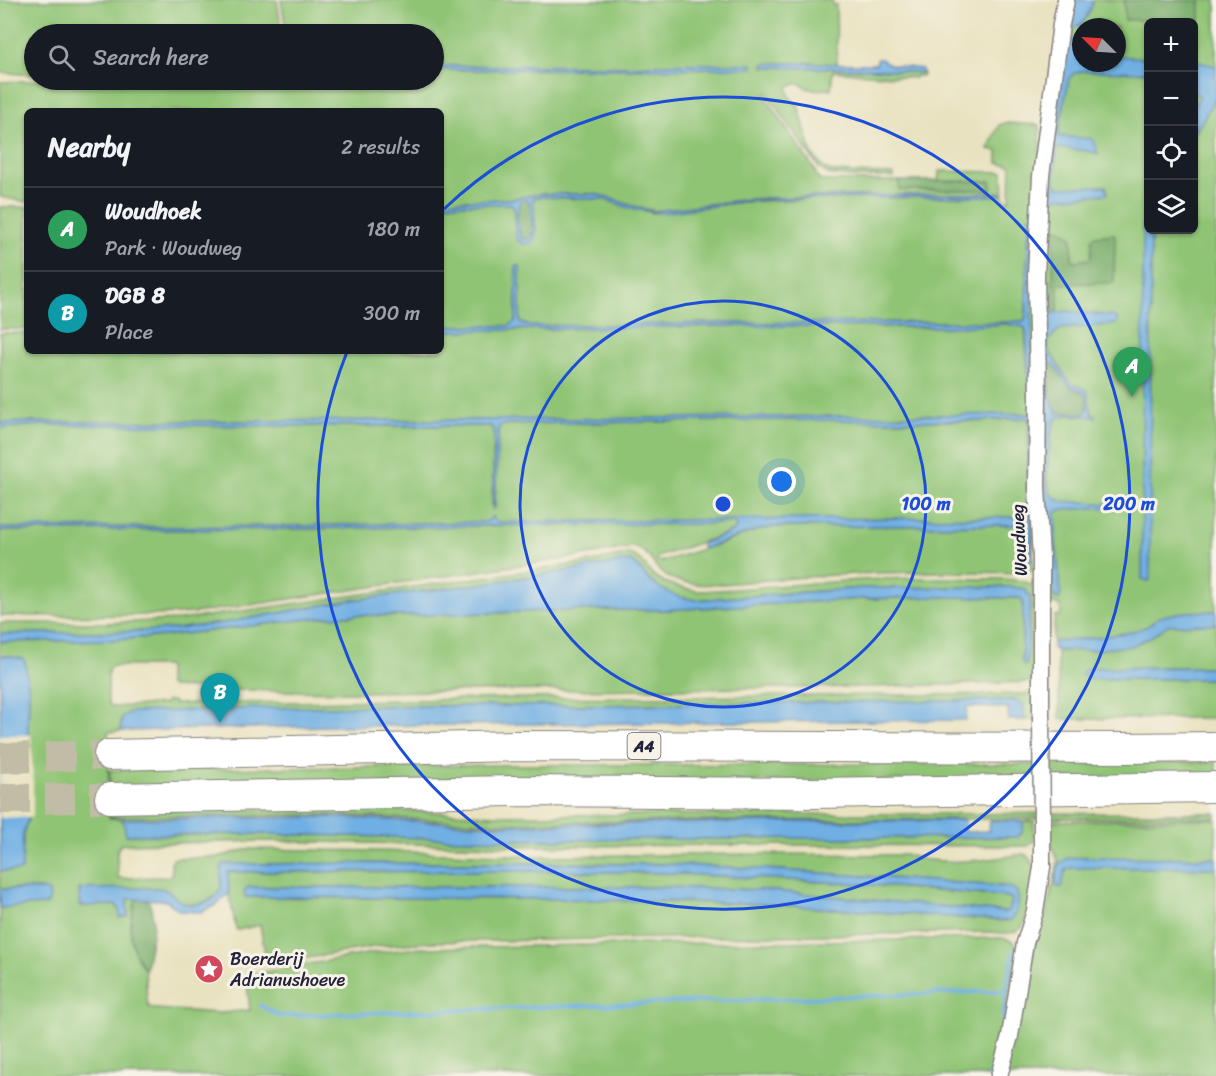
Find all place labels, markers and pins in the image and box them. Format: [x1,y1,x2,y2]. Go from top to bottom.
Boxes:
pin: A [1112,348,1152,397]
centre of rings [713,494,733,514]
pin: B [200,674,240,723]
place label: Boerderij Adrianushoeve [229,943,346,996]
place icon: Boerderij Adrianushoeve [193,953,225,985]

